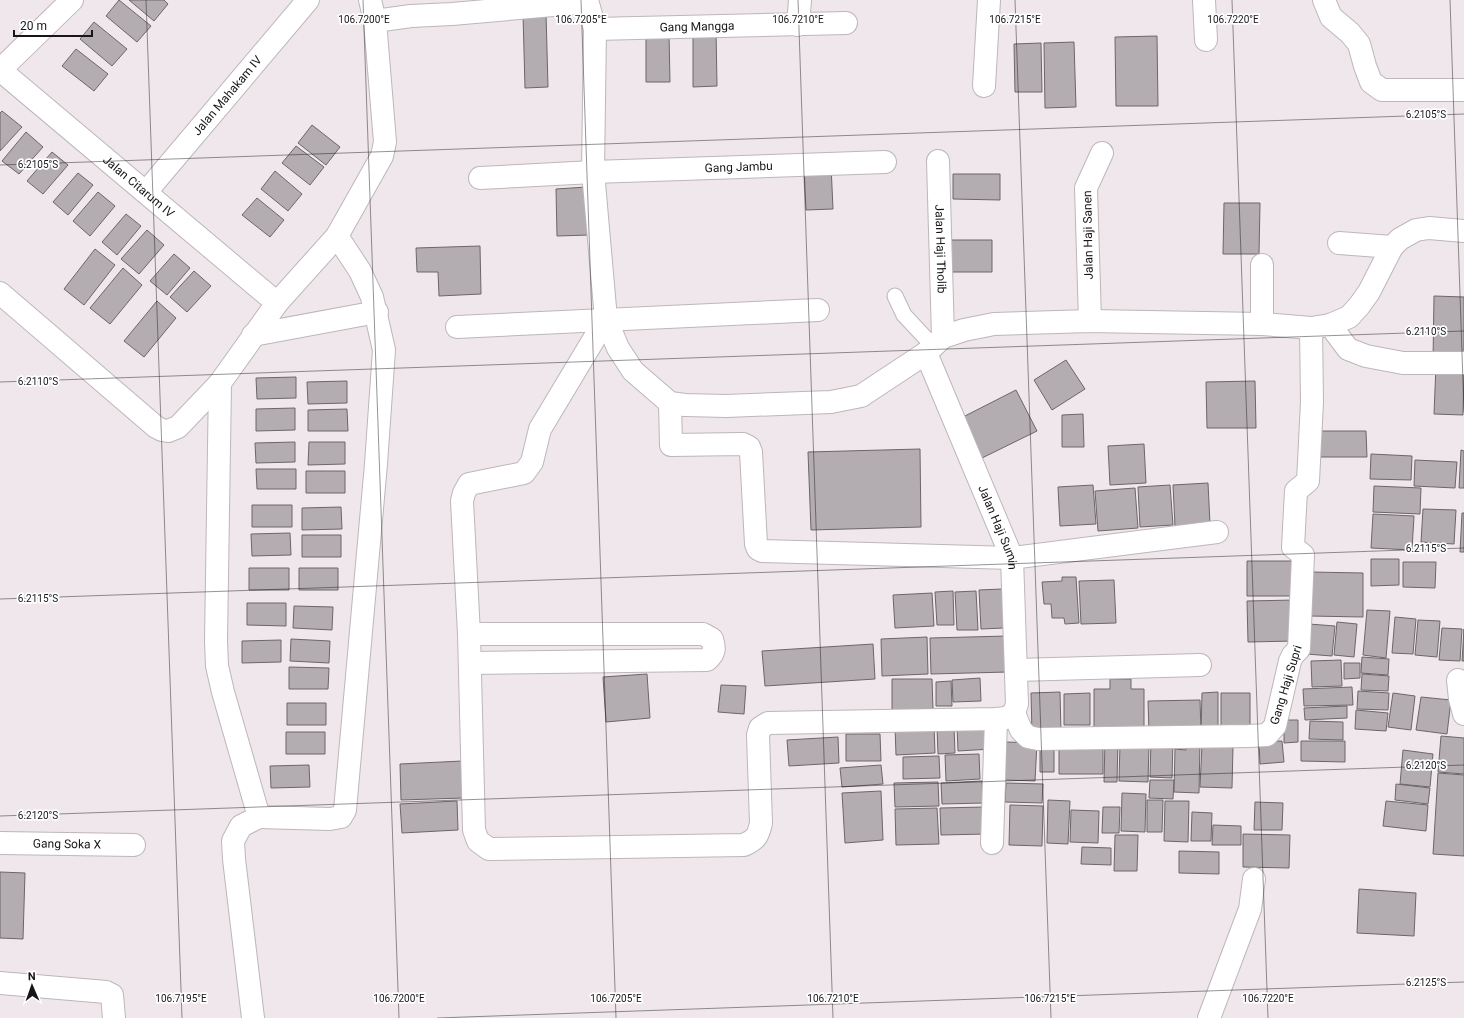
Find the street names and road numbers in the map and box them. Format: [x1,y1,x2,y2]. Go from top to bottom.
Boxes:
street label: Gang Mangga [659,19,735,34]
street label: Jalan Mahakam IV [190,53,265,138]
street label: Jalan Citarum IV [100,153,177,221]
street label: Gang Jambu [704,159,773,175]
street label: Jalan Haji Sanen [1080,190,1096,280]
street label: Jalan Haji Tholib [932,204,949,294]
street label: Jalan Haji Sumin [975,483,1019,570]
street label: Gang Haji Supri [1267,643,1305,726]
street label: Gang Soka X [33,836,102,852]

